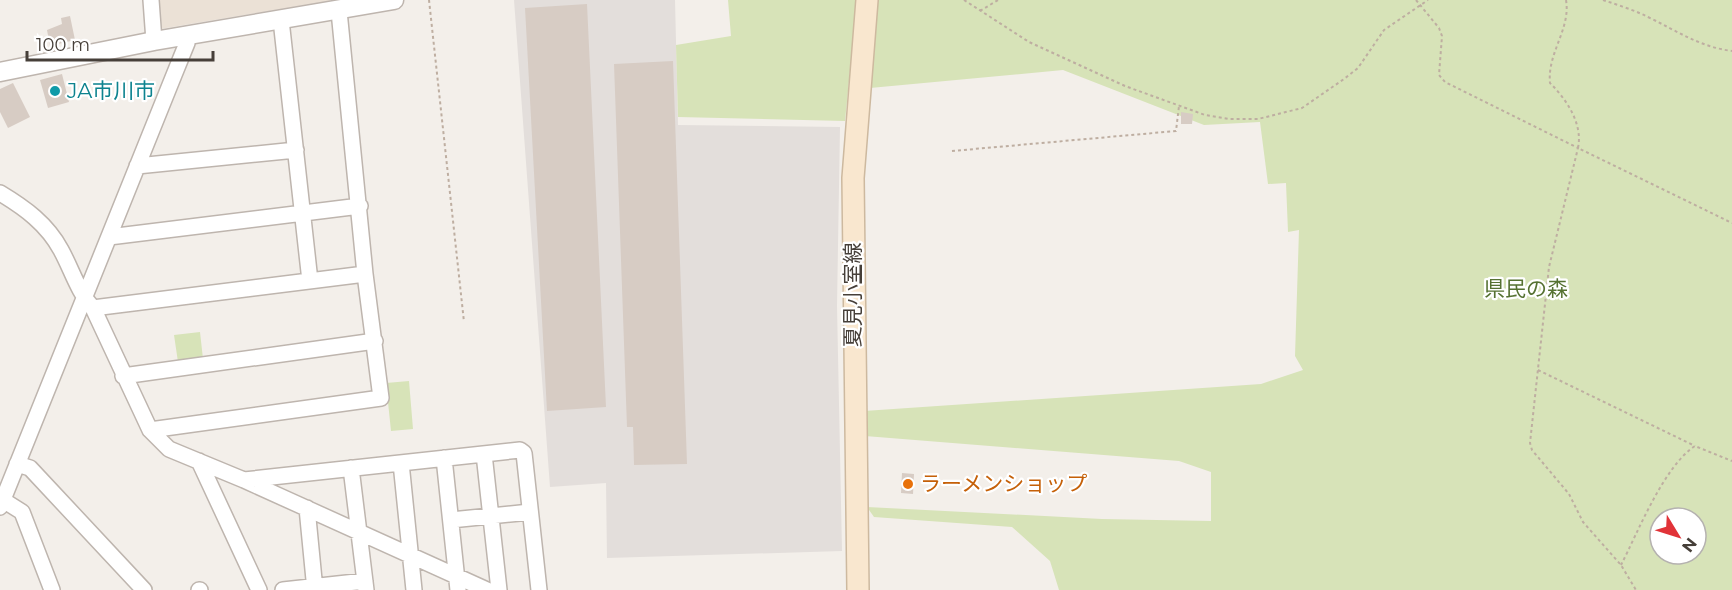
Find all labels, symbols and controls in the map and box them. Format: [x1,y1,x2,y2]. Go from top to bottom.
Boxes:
scale bar [27,24,213,62]
text: 100 m [36,34,90,56]
place label: JA市川市 [66,78,155,103]
marker: JA市川市 [48,84,62,98]
street label: 夏見小室線 [840,243,865,348]
park label: 県民の森 [1484,276,1568,301]
place label: ラーメンショップ [920,471,1087,496]
marker: ラーメンショップ [901,477,915,491]
north arrow [1648,506,1708,566]
text: N [1678,534,1701,556]

